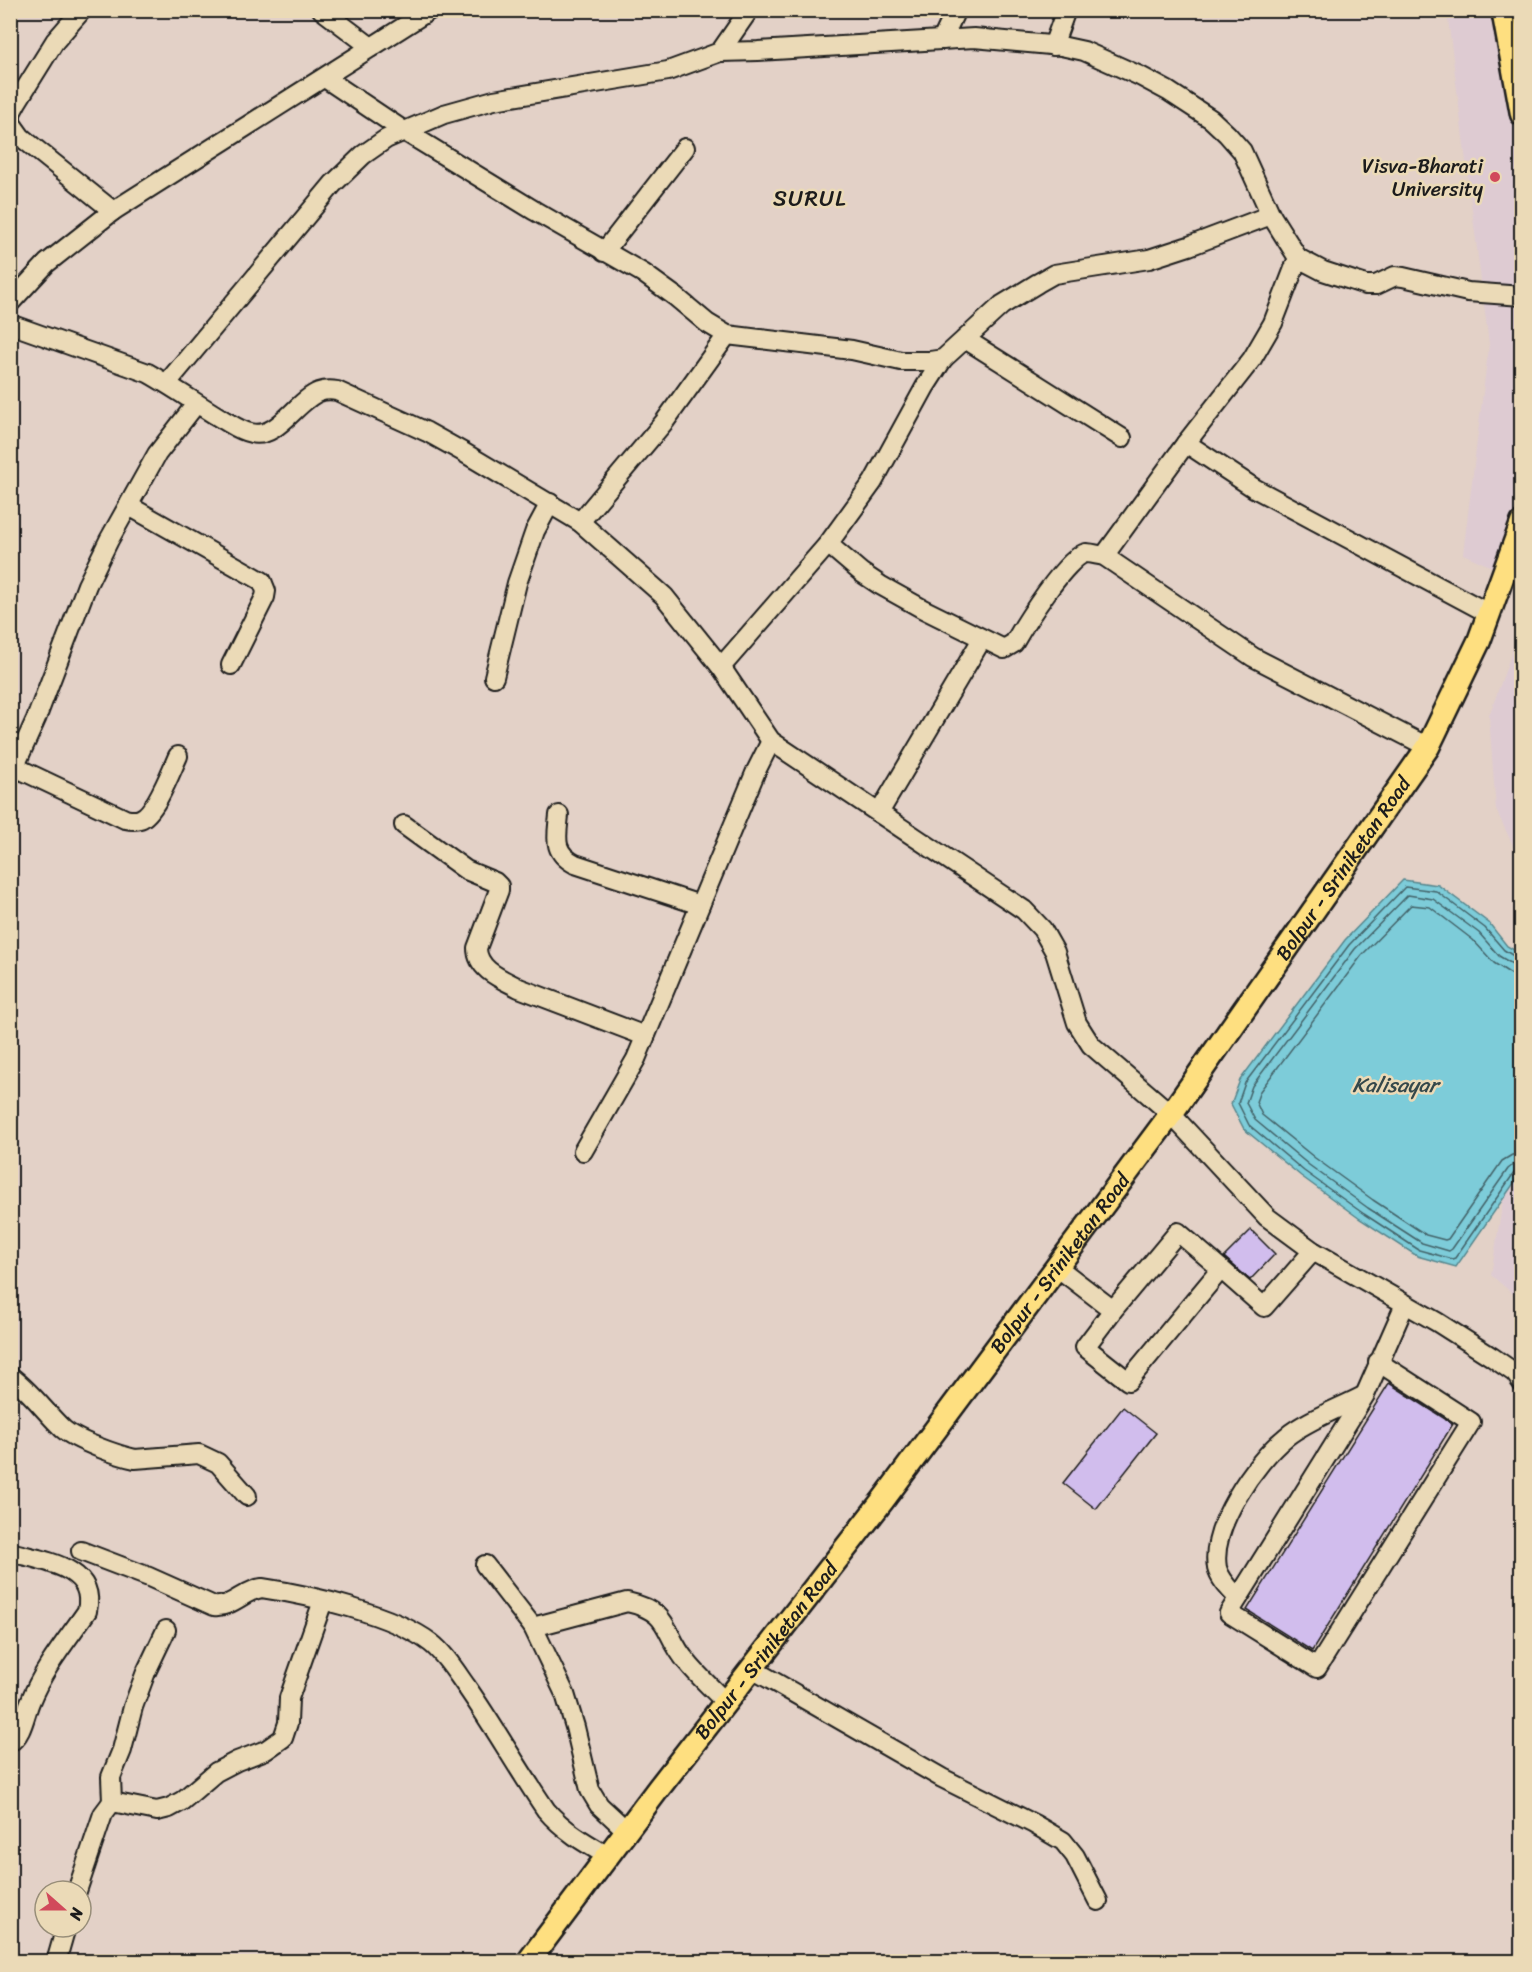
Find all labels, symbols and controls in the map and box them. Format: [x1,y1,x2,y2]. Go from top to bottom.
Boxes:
place label: Visva-Bharati University [1362,149,1484,207]
marker: Visva-Bharati University [1488,170,1502,184]
district label: SURUL [773,179,847,218]
street label: Bolpur - Sriniketan Road [1266,768,1421,968]
water label: Kalisayar [1352,1066,1442,1104]
street label: Bolpur - Sriniketan Road [981,1164,1140,1362]
street label: Bolpur - Sriniketan Road [685,1553,848,1748]
north arrow [33,1879,93,1939]
text: N [61,1903,92,1925]

